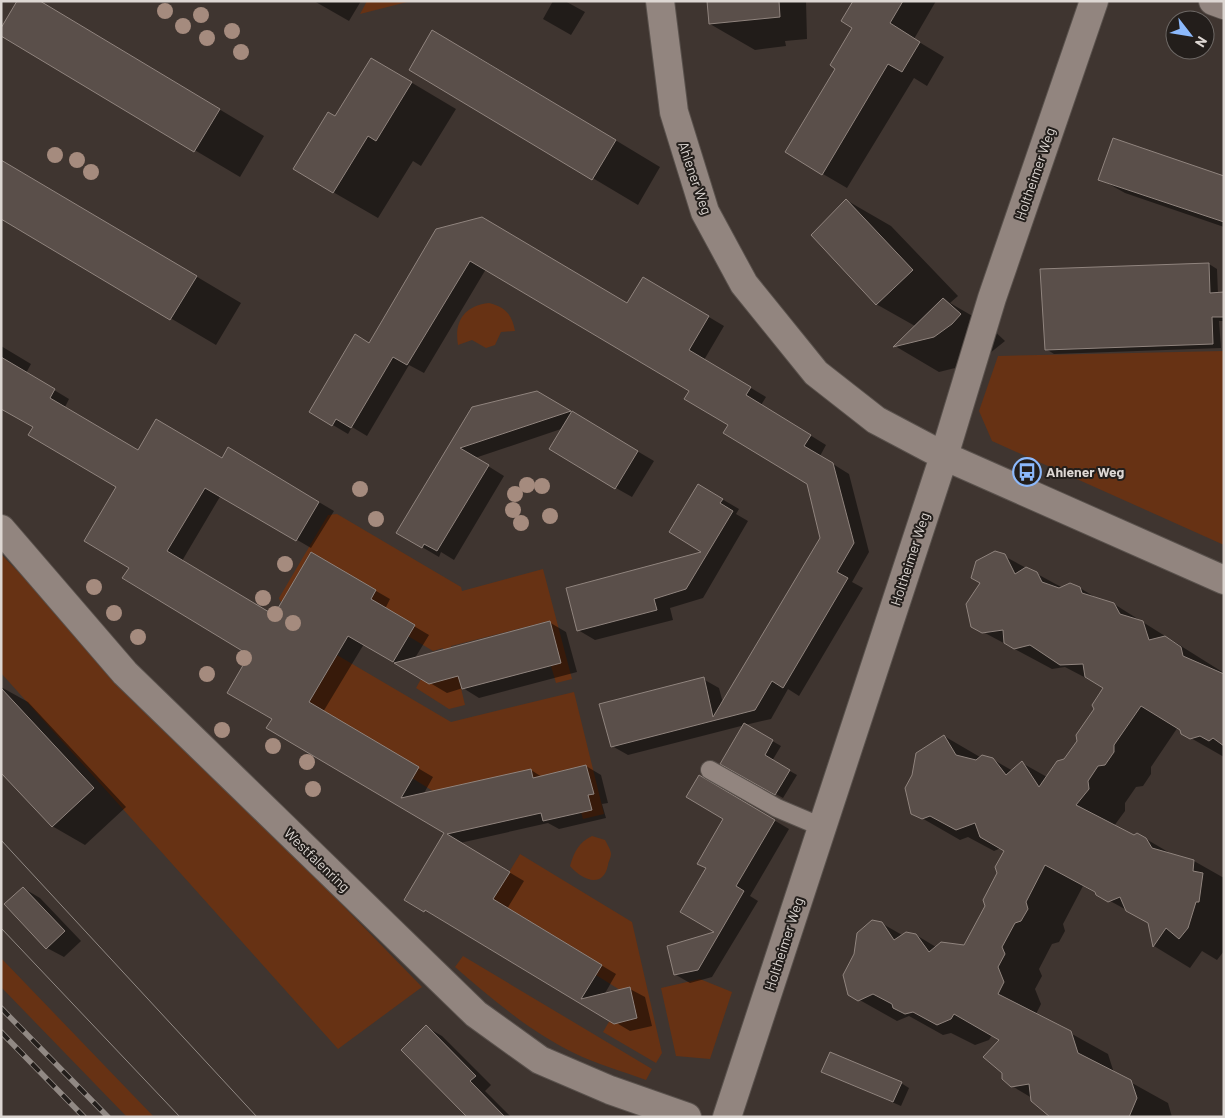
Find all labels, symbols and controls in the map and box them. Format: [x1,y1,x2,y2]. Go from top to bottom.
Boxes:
north arrow [1165,10,1215,60]
text: N [1192,34,1211,50]
street label: Holtheimer Weg [1011,125,1058,222]
street label: Ahlener Weg [675,139,716,217]
bus stop icon: Ahlener Weg [1012,457,1042,487]
place label: Ahlener Weg [1046,463,1125,480]
street label: Holtheimer Weg [886,510,933,608]
street label: Westfalenring [281,824,354,895]
street label: Holtheimer Weg [760,895,807,993]

